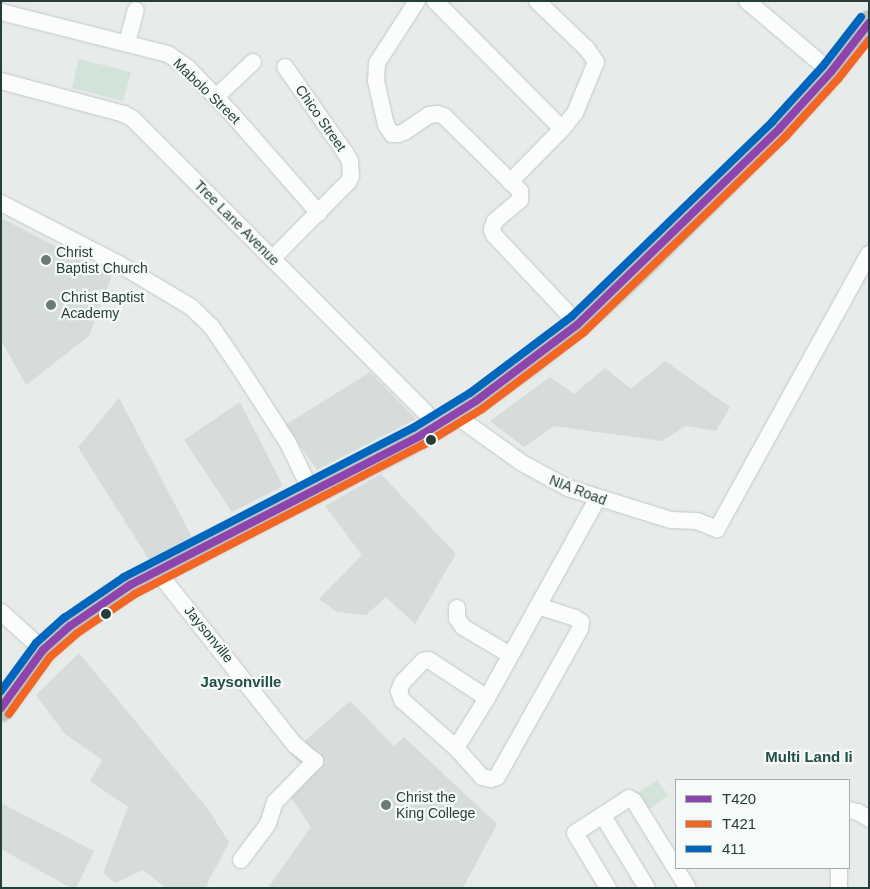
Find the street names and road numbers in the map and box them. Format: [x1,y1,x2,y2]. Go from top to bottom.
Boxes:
street label: Mabolo Street [170,55,244,127]
street label: Chico Street [292,82,350,154]
street label: Tree Lane Avenue [191,177,283,269]
street label: NIA Road [547,471,609,509]
street label: Jaysonville [181,602,237,666]

